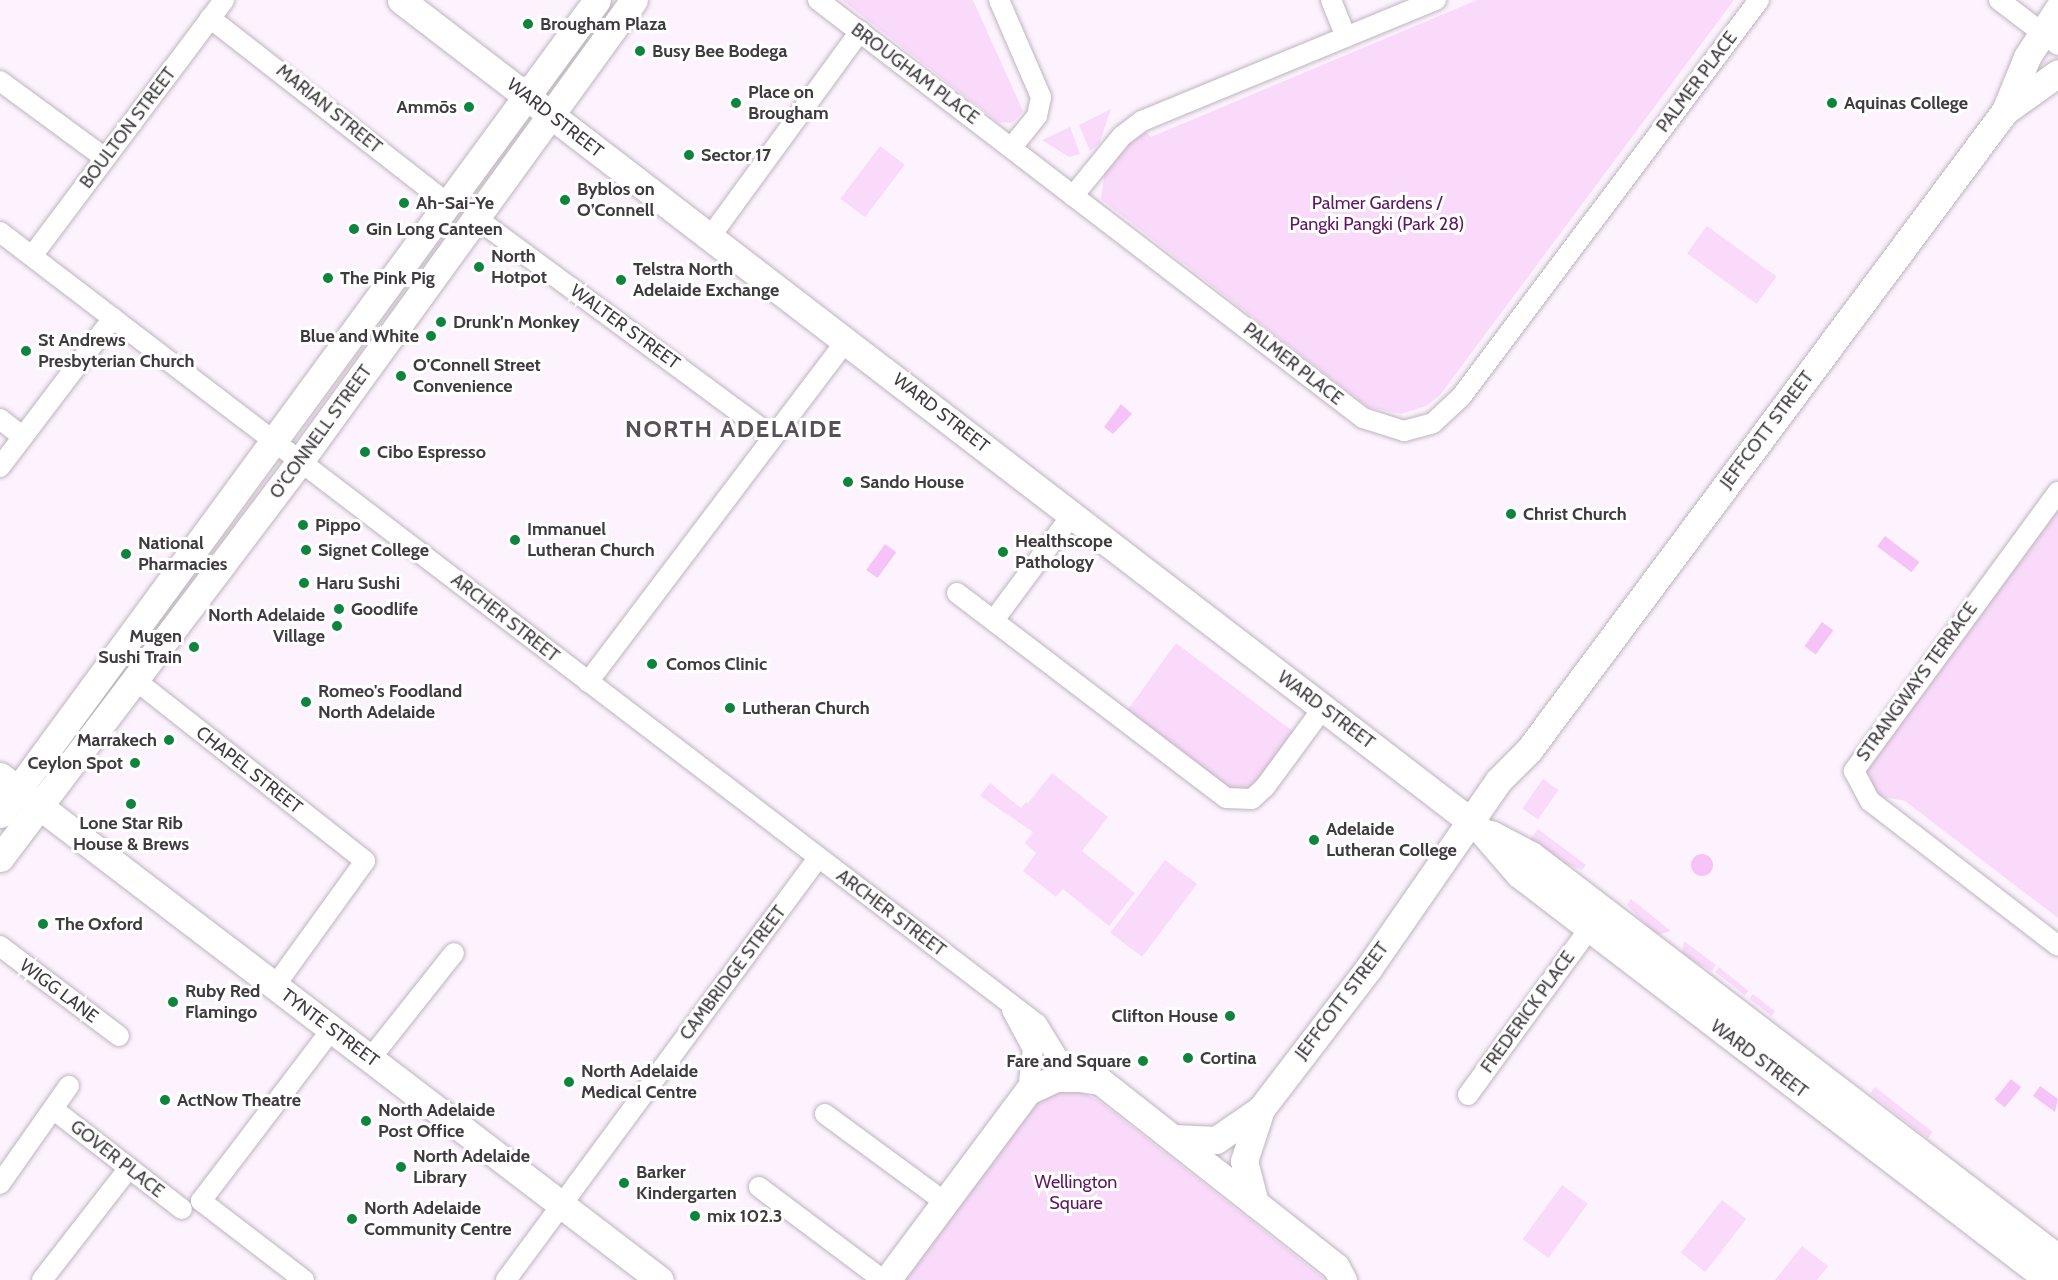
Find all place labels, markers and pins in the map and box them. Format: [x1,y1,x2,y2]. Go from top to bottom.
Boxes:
place label: Brougham Plaza [540,13,667,35]
marker: Brougham Plaza [521,17,535,31]
place label: Busy Bee Bodega [652,40,787,62]
marker: Busy Bee Bodega [633,44,647,58]
place label: Place on Brougham [748,82,829,124]
place label: Aquinas College [1844,92,1968,114]
place label: Ammōs [397,96,457,118]
marker: Place on Brougham [729,96,743,110]
marker: Aquinas College [1825,96,1839,110]
marker: Ammōs [462,100,476,114]
place label: Sector 17 [701,144,771,166]
marker: Sector 17 [682,148,696,162]
place label: Byblos on O’Connell [577,179,655,222]
place label: Ah-Sai-Ye [416,192,494,214]
marker: Byblos on O’Connell [558,193,572,207]
marker: Ah-Sai-Ye [397,196,411,210]
place label: Gin Long Canteen [366,218,503,240]
marker: Gin Long Canteen [347,222,361,236]
place label: North Hotpot [491,246,547,288]
place label: Telstra North Adelaide Exchange [633,259,779,302]
marker: North Hotpot [472,260,486,274]
place label: The Pink Pig [340,267,435,289]
marker: The Pink Pig [321,271,335,285]
marker: Telstra North Adelaide Exchange [614,273,628,287]
place label: Drunk'n Monkey [453,311,580,333]
marker: Drunk'n Monkey [434,315,448,329]
place label: Blue and White [300,325,419,347]
marker: Blue and White [424,329,438,343]
place label: St Andrews Presbyterian Church [38,330,194,372]
marker: St Andrews Presbyterian Church [19,344,33,358]
place label: O'Connell Street Convenience [413,355,541,398]
marker: O'Connell Street Convenience [394,369,408,383]
place label: Cibo Espresso [377,441,486,463]
marker: Cibo Espresso [358,445,372,459]
place label: Sando House [860,471,964,493]
marker: Sando House [841,475,855,489]
place label: Christ Church [1523,503,1627,525]
marker: Christ Church [1504,507,1518,521]
place label: Pippo [315,514,361,536]
marker: Pippo [296,518,310,532]
place label: Immanuel Lutheran Church [527,519,655,562]
place label: Healthscope Pathology [1015,531,1112,574]
place label: National Pharmacies [138,533,227,576]
marker: Immanuel Lutheran Church [508,533,522,547]
place label: Signet College [318,539,429,561]
marker: Signet College [299,543,313,557]
marker: Healthscope Pathology [996,545,1010,559]
marker: National Pharmacies [119,547,133,561]
place label: Haru Sushi [316,572,400,594]
marker: Haru Sushi [297,576,311,590]
place label: Goodlife [351,598,418,620]
marker: Goodlife [332,602,346,616]
place label: North Adelaide Village [208,605,325,648]
marker: North Adelaide Village [330,619,344,633]
place label: Mugen Sushi Train [98,626,182,668]
marker: Mugen Sushi Train [187,640,201,654]
place label: Comos Clinic [666,653,767,675]
marker: Comos Clinic [643,655,661,673]
place label: Romeo's Foodland North Adelaide [318,681,462,724]
marker: Romeo's Foodland North Adelaide [299,695,313,709]
place label: Lutheran Church [742,697,870,719]
marker: Lutheran Church [723,701,737,715]
place label: Marrakech [77,729,157,751]
marker: Marrakech [162,733,176,747]
place label: Ceylon Spot [28,752,123,774]
marker: Ceylon Spot [128,756,142,770]
marker: Lone Star Rib House & Brews [124,797,138,811]
place label: Lone Star Rib House & Brews [73,813,189,856]
place label: Adelaide Lutheran College [1326,819,1457,862]
marker: Adelaide Lutheran College [1307,833,1321,847]
place label: The Oxford [55,913,143,935]
marker: The Oxford [36,917,50,931]
place label: Ruby Red Flamingo [185,981,260,1024]
marker: Ruby Red Flamingo [166,995,180,1009]
place label: Clifton House [1111,1005,1218,1027]
marker: Clifton House [1223,1009,1237,1023]
place label: Cortina [1200,1047,1256,1069]
place label: Fare and Square [1006,1050,1131,1072]
marker: Cortina [1181,1051,1195,1065]
marker: Fare and Square [1136,1054,1150,1068]
place label: North Adelaide Medical Centre [581,1061,698,1104]
marker: North Adelaide Medical Centre [562,1075,576,1089]
place label: ActNow Theatre [177,1089,301,1111]
marker: ActNow Theatre [158,1093,172,1107]
place label: North Adelaide Post Office [378,1100,495,1142]
marker: North Adelaide Post Office [359,1114,373,1128]
place label: North Adelaide Library [413,1146,530,1188]
marker: North Adelaide Library [394,1160,408,1174]
place label: Barker Kindergarten [636,1162,737,1204]
marker: Barker Kindergarten [617,1176,631,1190]
place label: North Adelaide Community Centre [364,1198,511,1240]
place label: mix 102.3 [707,1205,782,1227]
marker: mix 102.3 [688,1209,702,1223]
marker: North Adelaide Community Centre [345,1212,359,1226]

